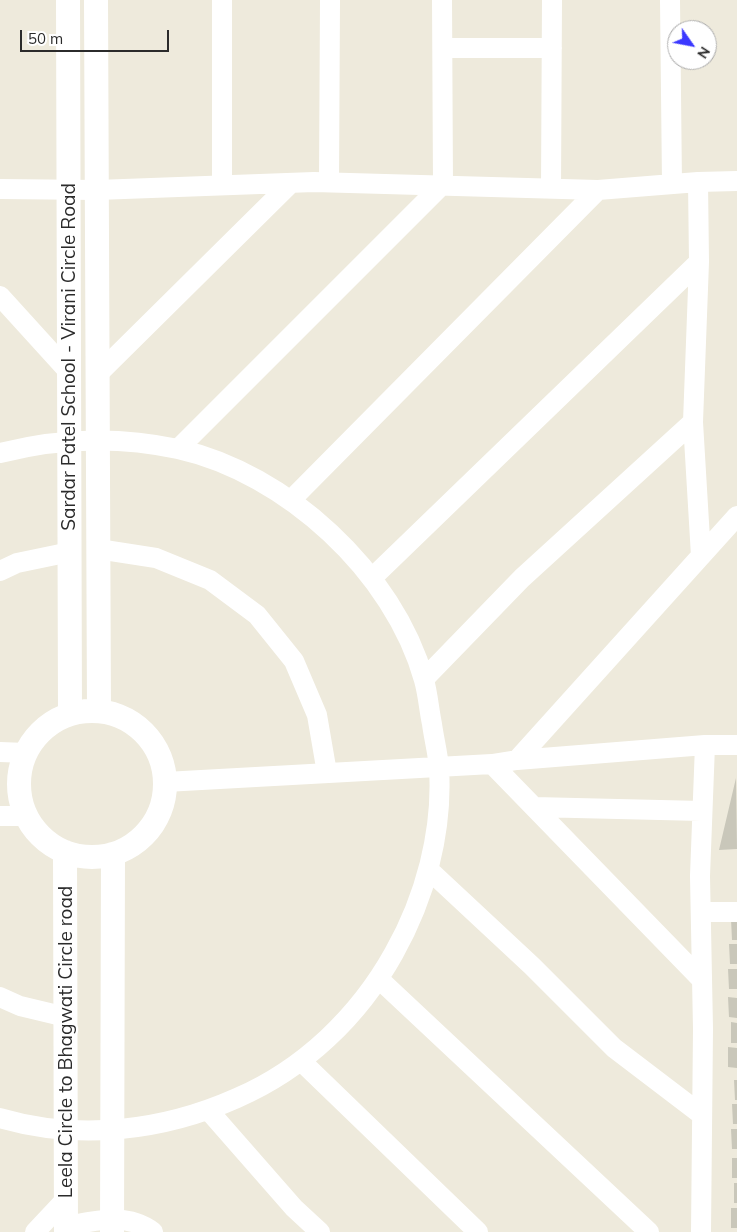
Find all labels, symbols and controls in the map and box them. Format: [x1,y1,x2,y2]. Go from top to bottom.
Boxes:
scale bar [22,20,171,52]
north arrow [667,20,717,70]
text: 50 m [28,29,63,48]
text: N [693,43,714,62]
street label: Sardar Patel School - Virani Circle Road [58,183,80,531]
street label: Leela Circle to Bhagwati Circle road [55,886,77,1198]

